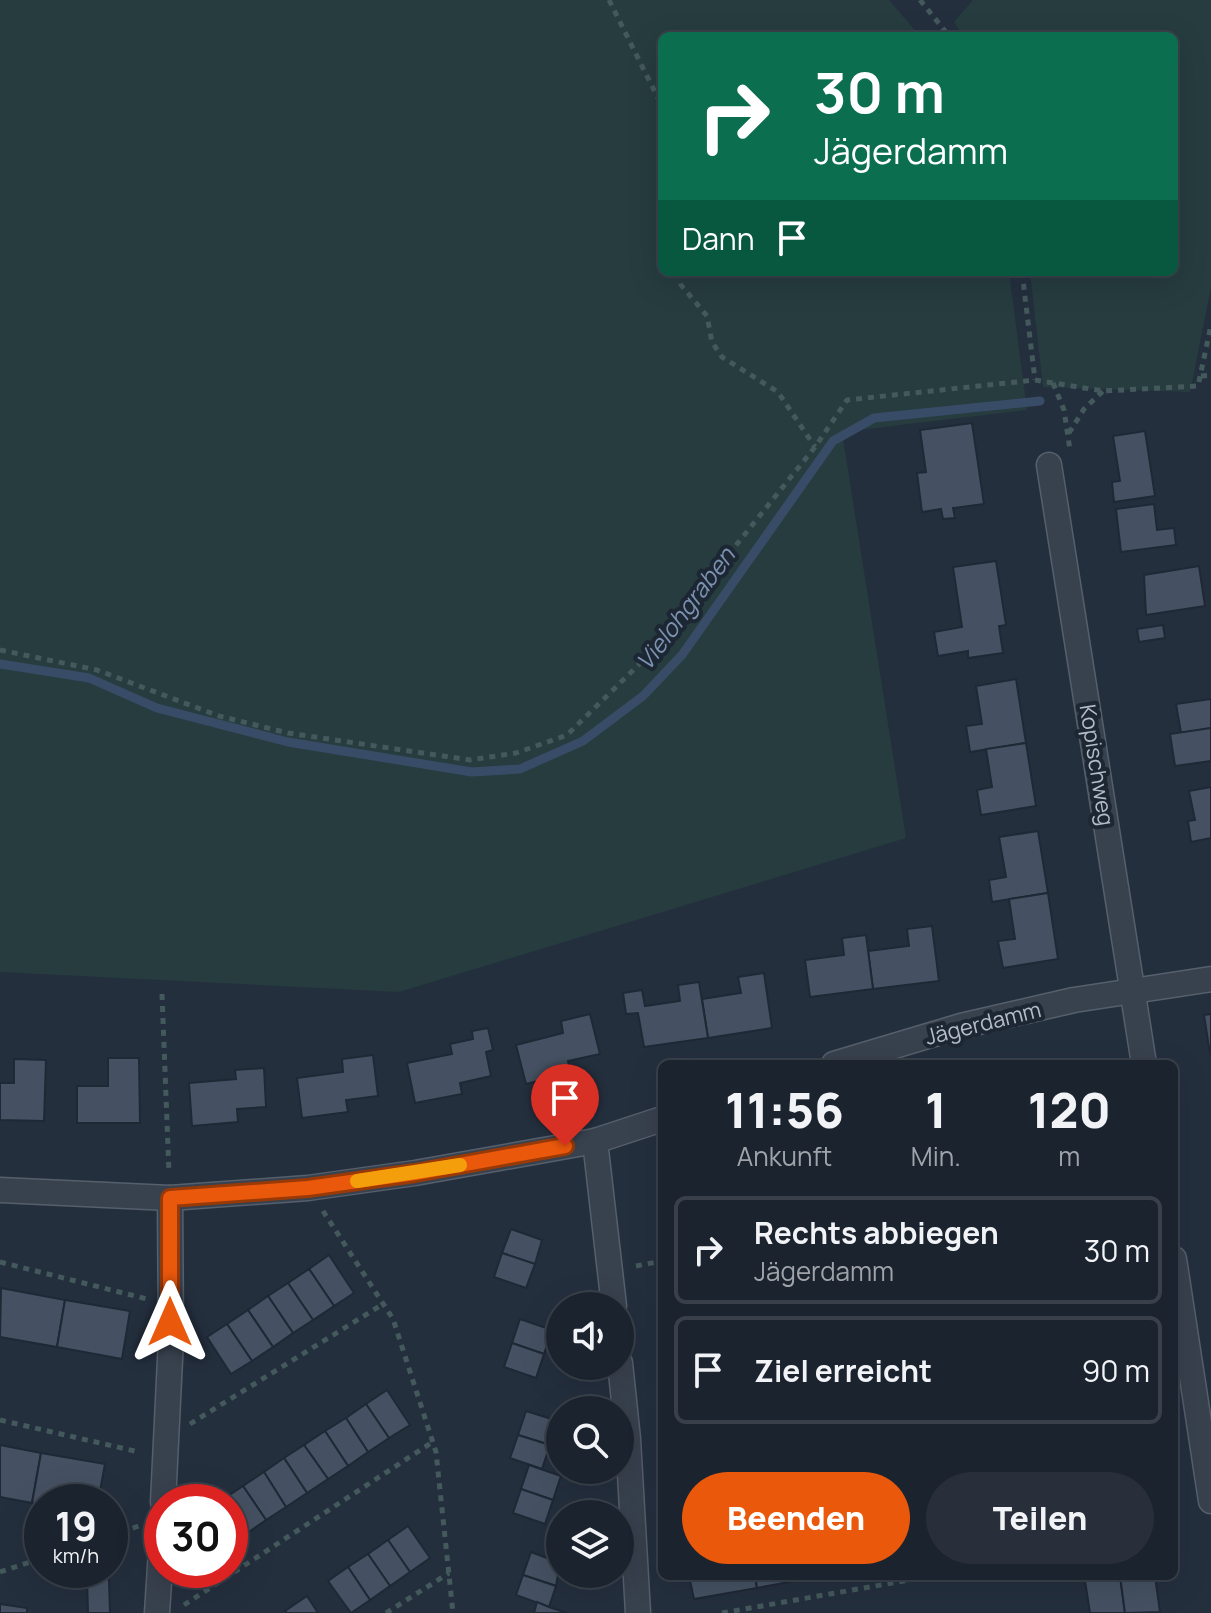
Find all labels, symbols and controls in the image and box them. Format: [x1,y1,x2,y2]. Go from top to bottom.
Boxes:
text: 30 m [814,53,945,130]
icon: right [682,64,786,168]
text: Jägerdamm [814,126,1008,175]
icon: arrive [770,216,814,260]
text: Dann [682,218,754,259]
water label: Vielohgraben [628,539,742,676]
street label: Kopischweg [1073,702,1121,828]
street label: Jägerdamm [922,994,1044,1052]
pin [531,1064,599,1146]
icon: arrive [543,1076,587,1120]
text: 11:56 [725,1077,844,1142]
text: 1 [925,1077,947,1142]
text: 120 [1028,1077,1111,1142]
text: Ankunft [737,1138,832,1174]
text: Min. [911,1138,961,1174]
text: m [1058,1138,1080,1174]
text: Rechts abbiegen [754,1212,999,1253]
icon: right [686,1228,730,1272]
text: 30 m [1084,1230,1150,1271]
text: Jägerdamm [754,1253,894,1289]
position arrow [128,1280,212,1364]
map controls [546,1292,634,1588]
button: sound [546,1292,634,1380]
icon: arrive [686,1348,730,1392]
text: Ziel erreicht [754,1350,932,1391]
text: 90 m [1082,1350,1150,1391]
button: search [546,1396,634,1484]
button: Beenden [682,1472,910,1564]
button: Teilen [926,1472,1154,1564]
speed limit sign: 30 [144,1484,248,1588]
text: 19 [55,1498,97,1553]
button: layers [546,1500,634,1588]
text: km/h [53,1542,99,1569]

